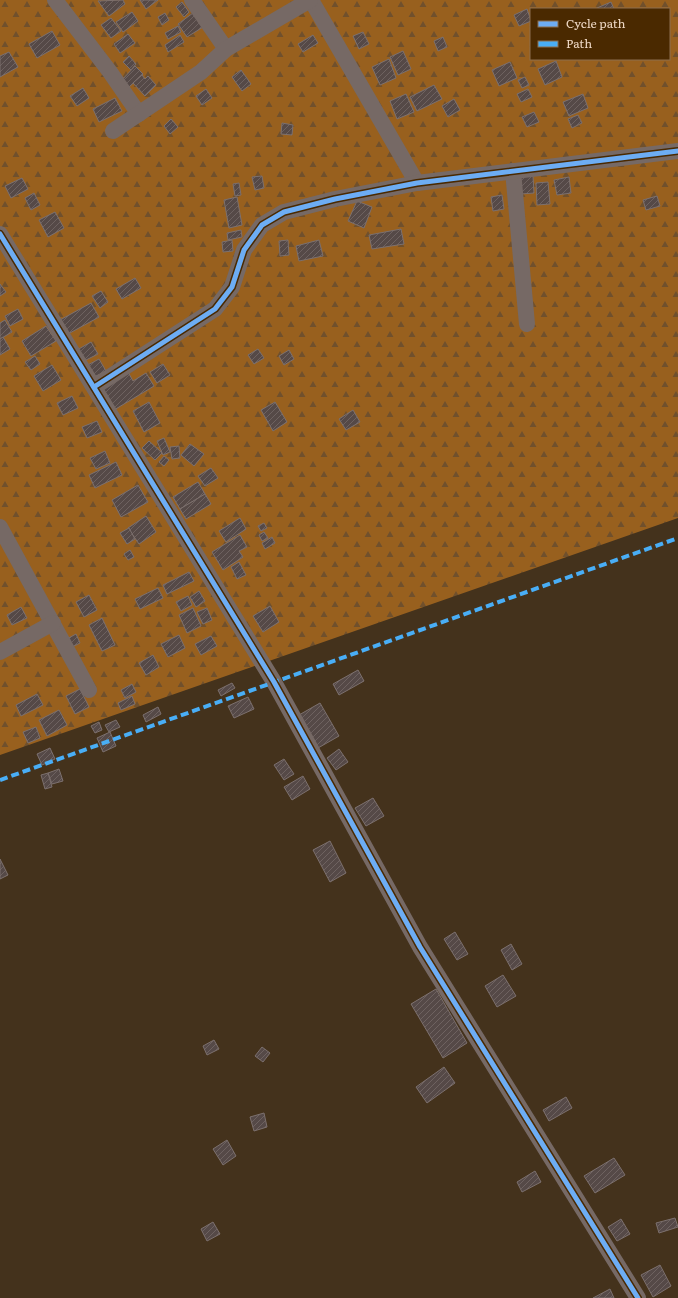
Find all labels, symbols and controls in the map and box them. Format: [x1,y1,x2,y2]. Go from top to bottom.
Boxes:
legend [530,8,670,60]
text: Cycle path [566,14,626,32]
text: Path [566,34,592,52]

